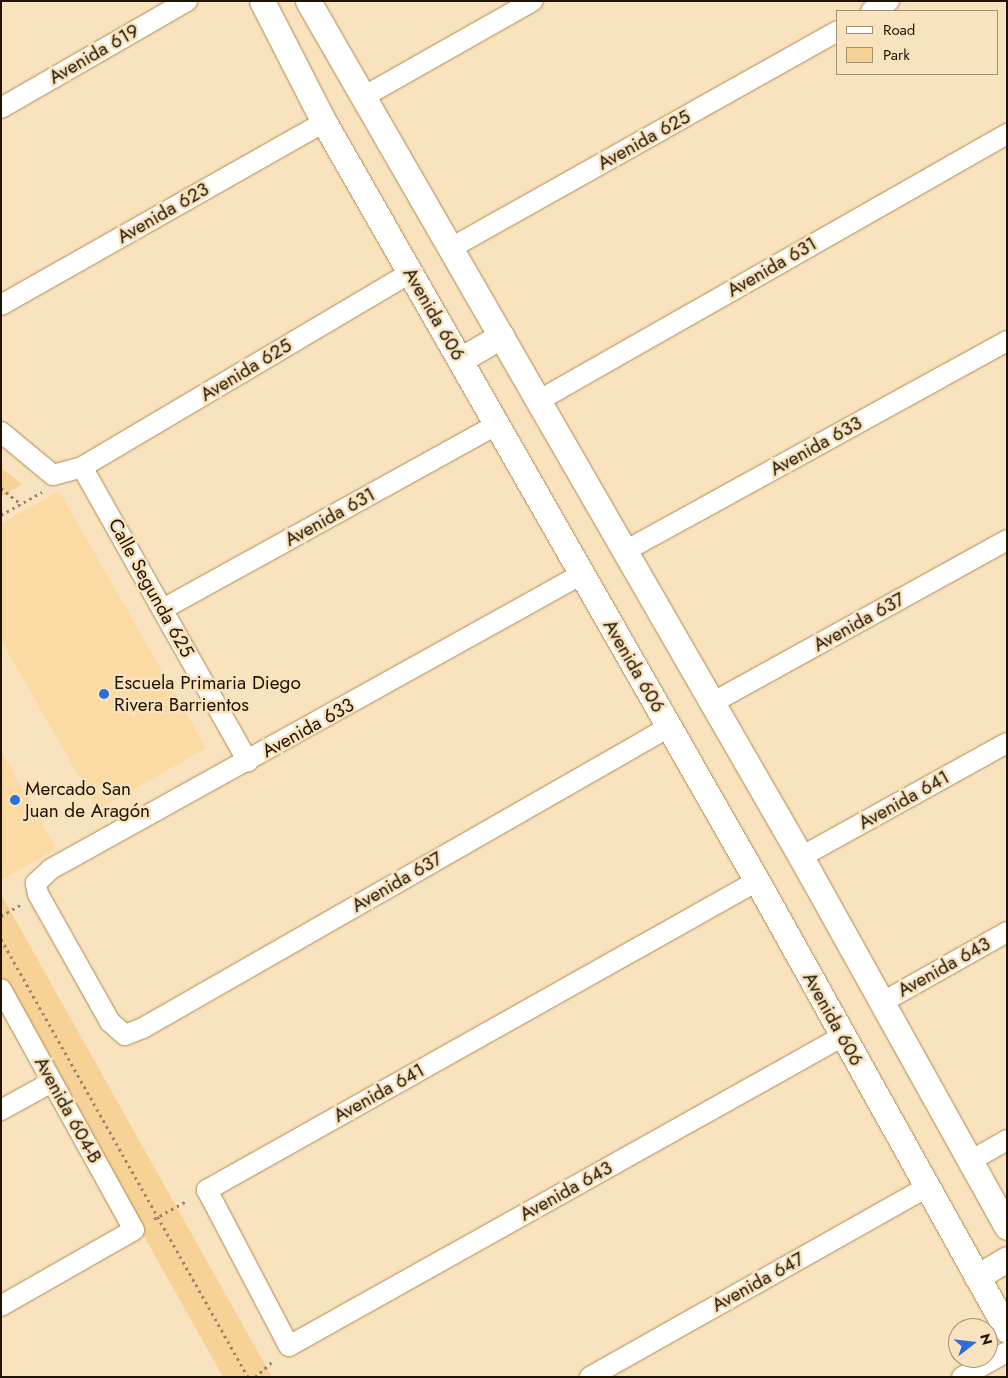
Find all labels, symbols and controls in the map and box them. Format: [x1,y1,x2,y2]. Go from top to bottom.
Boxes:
legend [836,10,998,75]
street label: Avenida 619 [45,19,143,89]
text: Road [883,19,915,41]
text: Park [883,44,910,66]
street label: Avenida 625 [594,105,694,175]
street label: Avenida 623 [113,178,213,248]
street label: Avenida 631 [723,232,821,302]
street label: Avenida 606 [398,264,470,364]
street label: Avenida 625 [196,334,296,406]
street label: Avenida 633 [766,411,866,481]
street label: Avenida 631 [281,483,379,551]
street label: Calle Segunda 625 [103,514,199,662]
street label: Avenida 637 [809,588,909,656]
street label: Avenida 606 [598,616,670,716]
place label: Escuela Primaria Diego Rivera Barrientos [114,672,301,716]
marker: Escuela Primaria Diego Rivera Barrientos [98,688,110,700]
street label: Avenida 633 [258,693,358,763]
street label: Avenida 641 [854,766,954,834]
place label: Mercado San Juan de Aragón [25,778,150,822]
marker: Mercado San Juan de Aragón [9,794,21,806]
street label: Avenida 637 [348,847,446,917]
street label: Avenida 643 [894,932,994,1002]
street label: Avenida 606 [798,968,868,1070]
street label: Avenida 604-B [29,1053,107,1167]
street label: Avenida 641 [329,1059,429,1127]
street label: Avenida 643 [516,1156,616,1226]
street label: Avenida 647 [708,1247,808,1317]
north arrow [948,1318,998,1368]
text: N [975,1331,998,1347]

